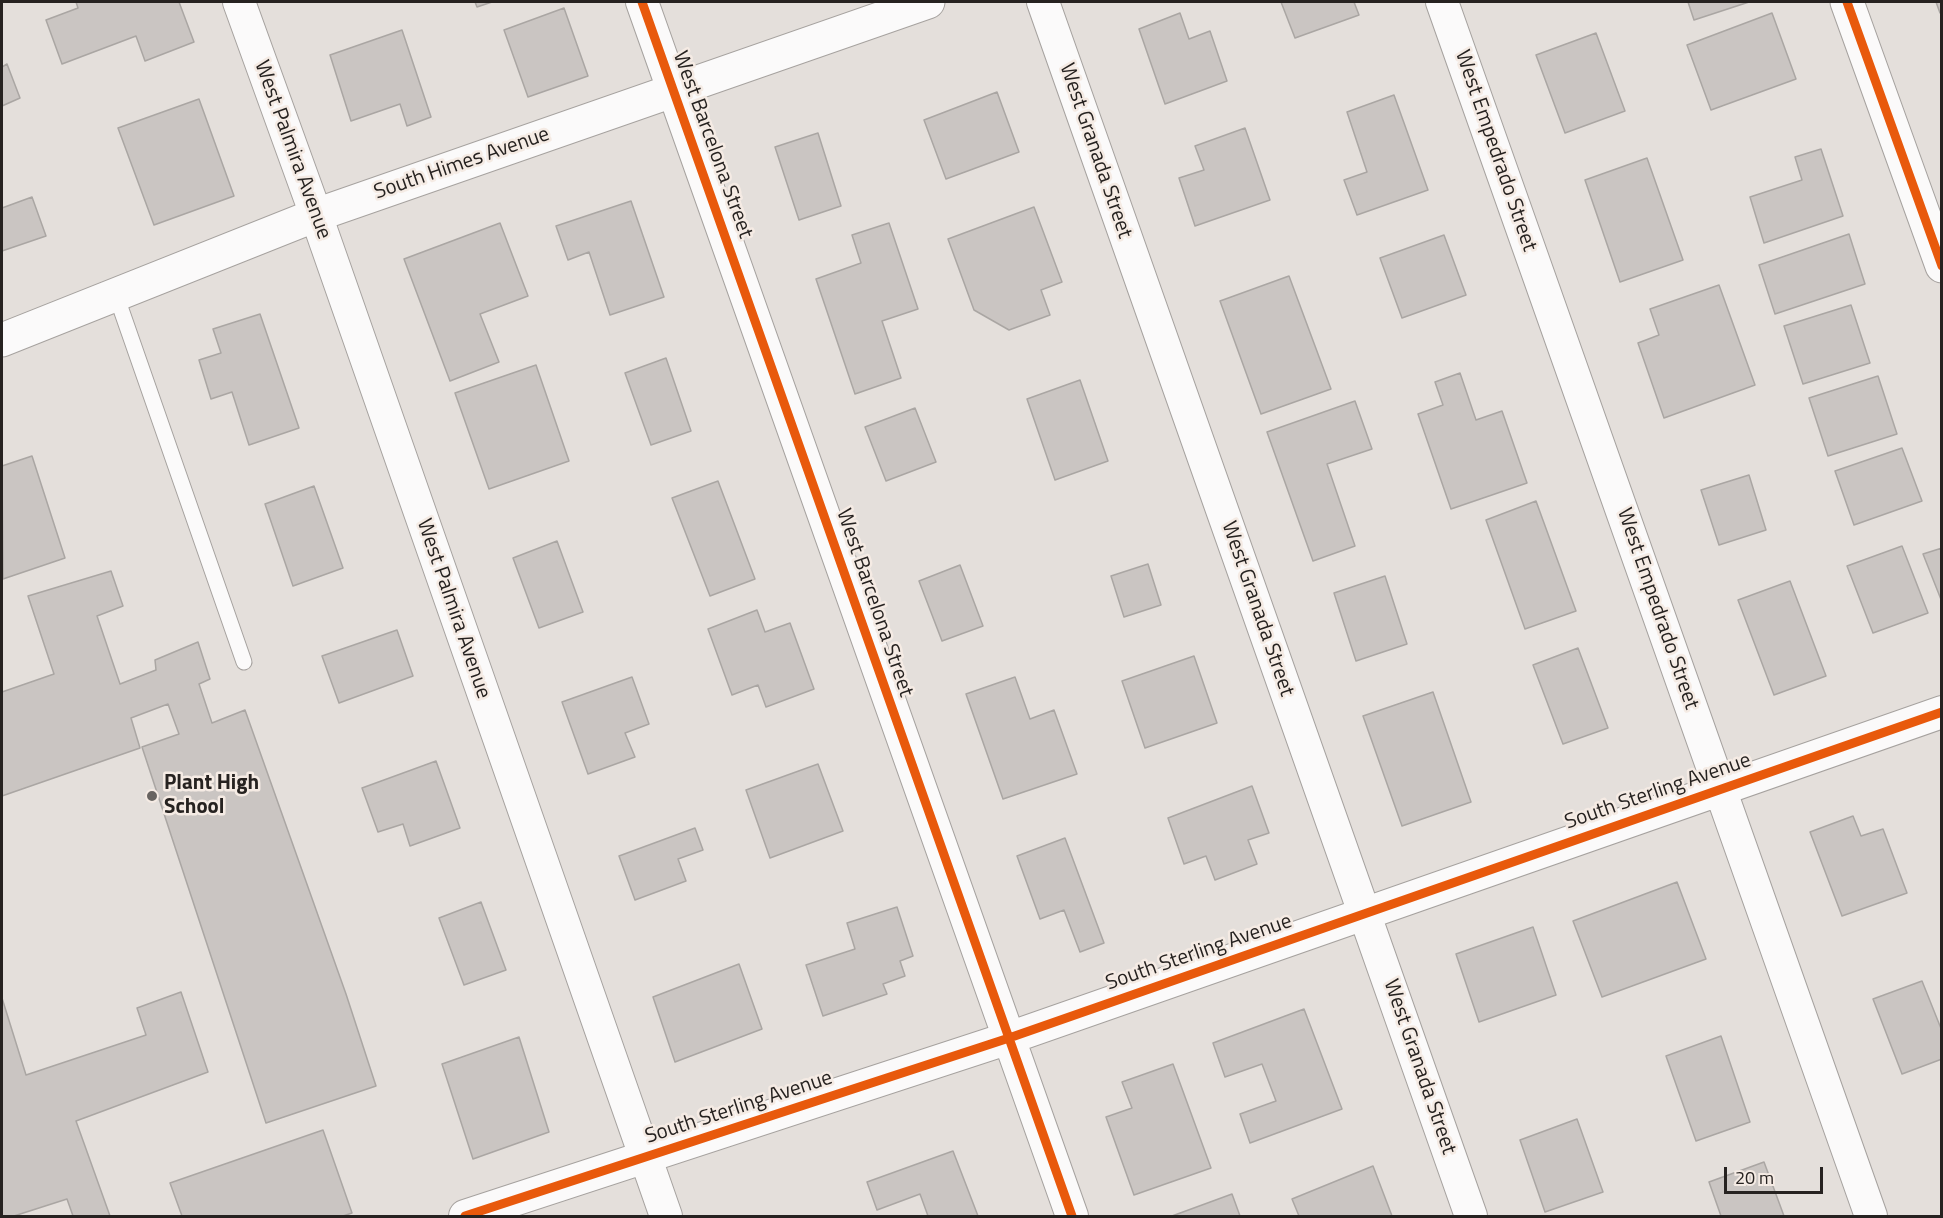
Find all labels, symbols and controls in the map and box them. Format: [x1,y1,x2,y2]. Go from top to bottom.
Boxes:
street label: West Empedrado Street [1449,47,1541,255]
street label: West Barcelona Street [666,48,758,242]
street label: West Palmira Avenue [248,57,336,243]
street label: West Granada Street [1053,60,1137,242]
street label: South Himes Avenue [371,122,553,206]
street label: West Empedrado Street [1611,505,1703,713]
street label: West Barcelona Street [830,506,918,700]
street label: West Palmira Avenue [410,516,496,702]
street label: West Granada Street [1215,518,1299,700]
street label: South Sterling Avenue [1562,748,1754,836]
place label: Plant High School [164,771,259,821]
marker: Plant High School [145,789,159,803]
street label: South Sterling Avenue [1103,909,1295,997]
street label: West Granada Street [1377,976,1461,1158]
street label: South Sterling Avenue [642,1066,836,1150]
scale bar [1727,1155,1826,1193]
text: 20 m [1735,1164,1774,1191]

